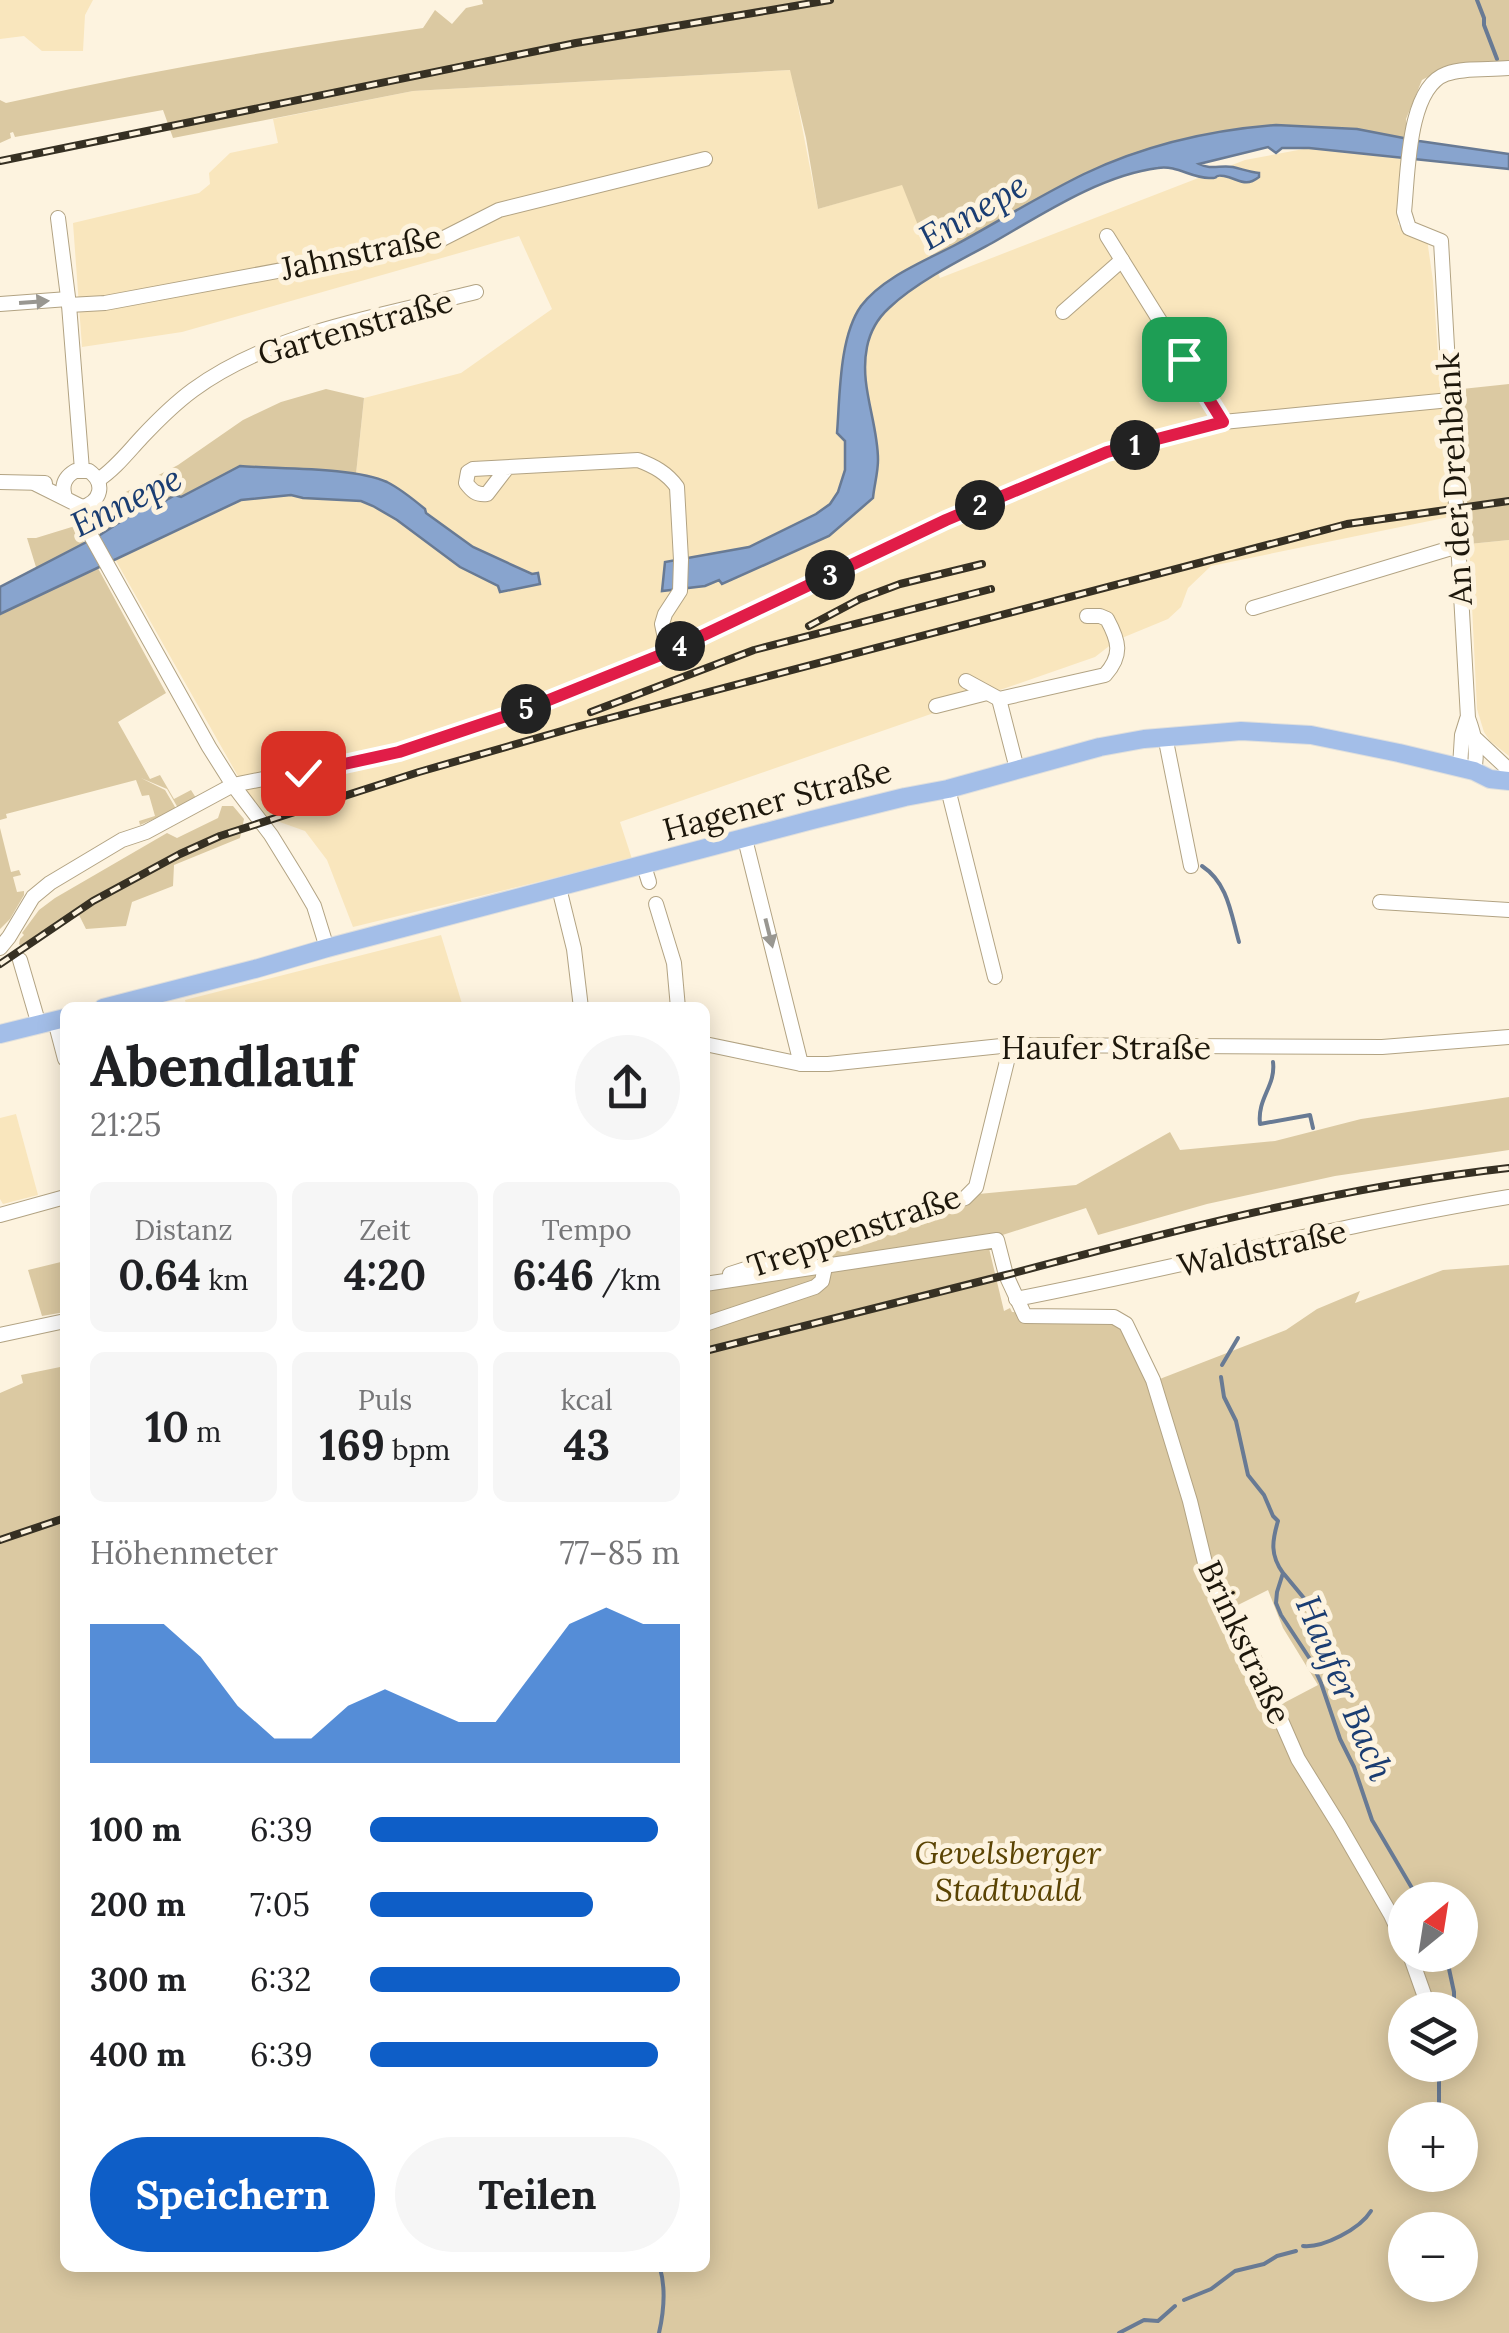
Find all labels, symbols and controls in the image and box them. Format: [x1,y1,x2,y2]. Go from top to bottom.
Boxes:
water label: Ennepe [911,162,1035,260]
street label: Jahnstraße [276,215,445,289]
street label: Gartenstraße [253,280,457,374]
one-way arrow [19,293,50,309]
pin [1142,317,1227,402]
icon: arrive [1157,332,1212,387]
street label: An der Drehbank [1427,352,1481,607]
pin: 1 [1110,420,1160,470]
text: 1 [1129,427,1141,463]
water label: Ennepe [63,455,189,547]
pin: 2 [955,480,1005,530]
text: 2 [973,487,987,523]
pin: 3 [805,550,855,600]
text: 3 [822,557,838,593]
pin: 4 [655,621,705,671]
text: 4 [672,628,688,664]
pin: 5 [501,684,551,734]
text: 5 [518,691,534,727]
pin [261,731,346,816]
icon: check [276,746,331,801]
street label: Hagener Straße [658,750,896,850]
one-way arrow [761,918,777,949]
street label: Haufer Straße [1001,1027,1211,1068]
text: Abendlauf [90,1031,356,1101]
button: share [575,1035,680,1140]
text: 21:25 [90,1104,161,1145]
street label: Treppenstraße [742,1175,966,1287]
street label: Waldstraße [1174,1210,1350,1286]
text: Distanz [134,1212,232,1248]
text: Zeit [359,1212,411,1248]
text: Tempo [542,1212,632,1248]
text: 0.64 [118,1248,201,1302]
text: 4:20 [344,1248,426,1302]
text: 6:46 [512,1248,594,1302]
text: km [201,1262,249,1298]
text: /km [594,1262,661,1298]
text: Puls [358,1382,412,1418]
text: kcal [561,1382,613,1418]
text: 10 [145,1400,189,1454]
text: m [189,1414,221,1450]
text: 169 [320,1418,385,1472]
text: 43 [563,1418,610,1472]
text: bpm [385,1432,450,1468]
text: Höhenmeter [90,1532,278,1573]
text: 77–85 m [560,1532,680,1573]
street label: Brinkstraße [1189,1554,1301,1730]
water label: Haufer Bach [1286,1589,1404,1787]
text: 100 m [90,1809,182,1850]
text: 6:39 [250,1809,313,1850]
park label: Gevelsberger Stadtwald [915,1832,1102,1910]
north arrow [1388,1882,1478,1972]
map controls [1388,1882,1478,2302]
text: 200 m [90,1884,186,1925]
text: 7:05 [250,1884,310,1925]
text: 300 m [90,1959,186,2000]
text: 6:32 [250,1959,312,2000]
button: layers [1388,1992,1478,2082]
text: 400 m [90,2034,186,2075]
text: 6:39 [250,2034,313,2075]
button: + [1388,2102,1478,2192]
button: Speichern [90,2137,375,2252]
button: Teilen [395,2137,680,2252]
button: − [1388,2212,1478,2302]

